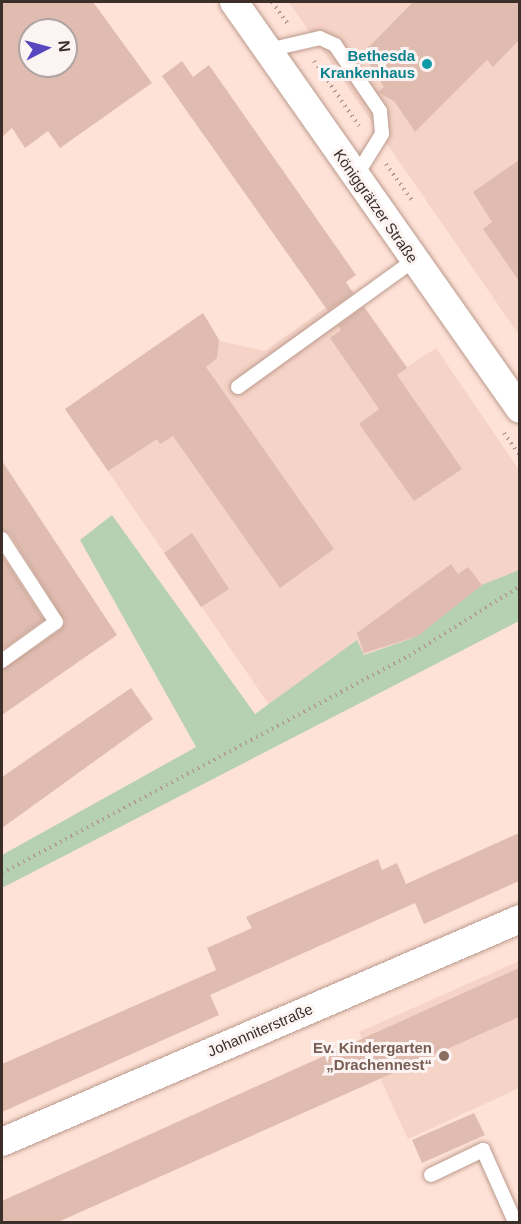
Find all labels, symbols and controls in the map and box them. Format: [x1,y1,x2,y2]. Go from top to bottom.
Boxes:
north arrow [18,18,78,78]
text: N [55,40,73,53]
place label: Bethesda Krankenhaus [320,46,415,81]
marker: Bethesda Krankenhaus [420,57,434,71]
street label: Königgrätzer Straße [330,146,422,266]
street label: Johanniterstraße [205,1000,315,1060]
place label: Ev. Kindergarten „Drachennest“ [313,1038,432,1073]
marker: Ev. Kindergarten „Drachennest“ [437,1049,451,1063]

